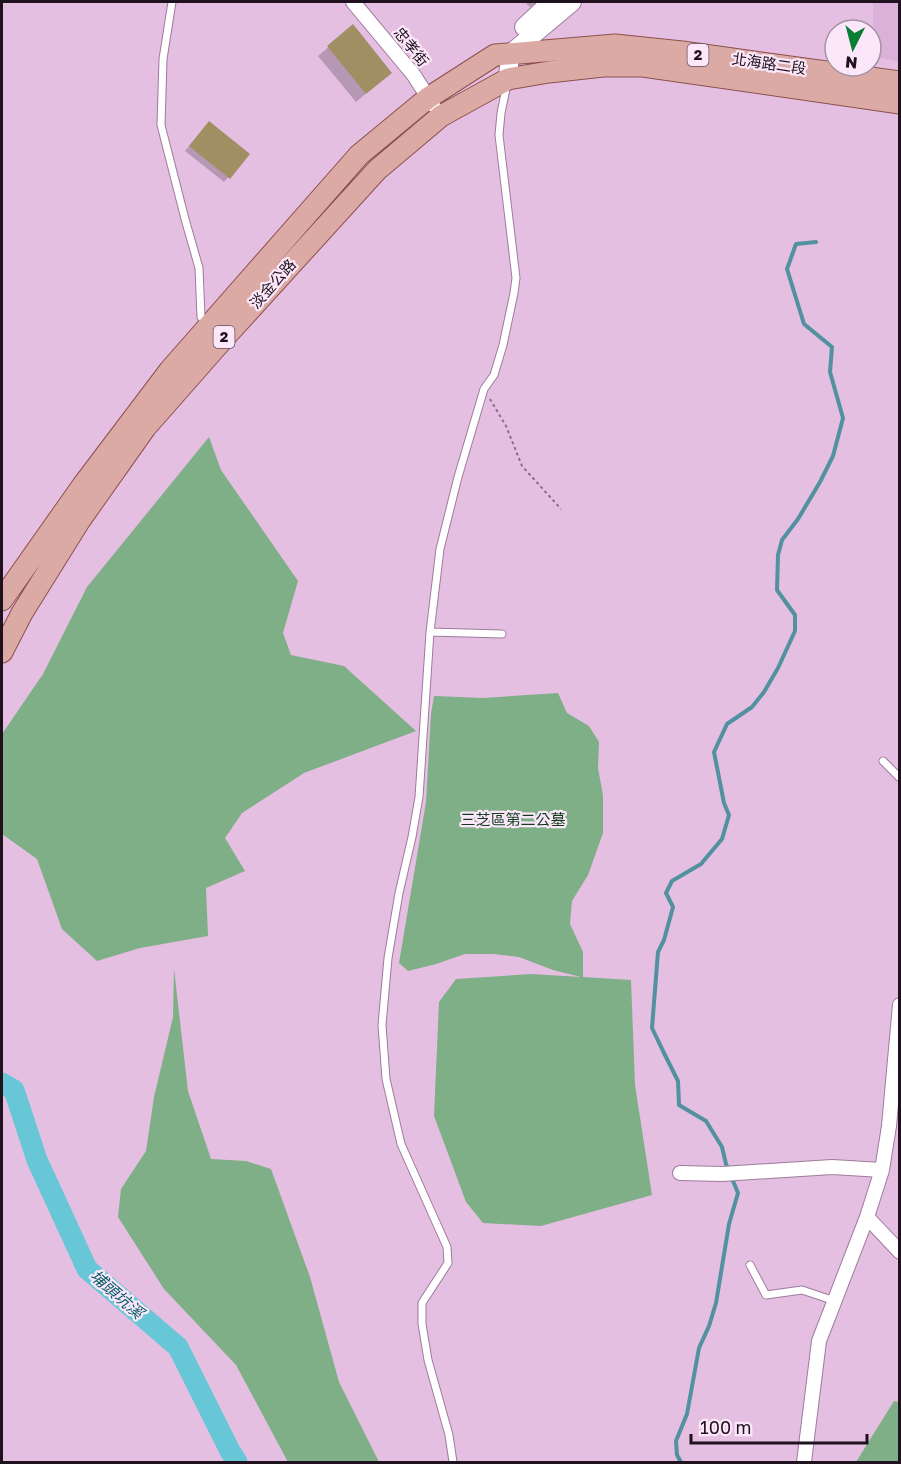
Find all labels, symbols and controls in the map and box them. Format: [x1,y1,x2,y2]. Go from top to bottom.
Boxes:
north arrow [823,18,883,78]
street label: 忠孝街 [391,23,433,70]
road number: 2 [688,44,708,66]
street label: 北海路二段 [731,49,808,77]
text: N [844,52,859,73]
street label: 淡金公路 [245,255,299,312]
road number: 2 [214,326,234,348]
park label: 三芝區第二公墓 [460,810,566,828]
water label: 埔頭坑溪 [86,1265,149,1324]
scale bar [691,1407,866,1445]
text: 100 m [700,1416,751,1438]

